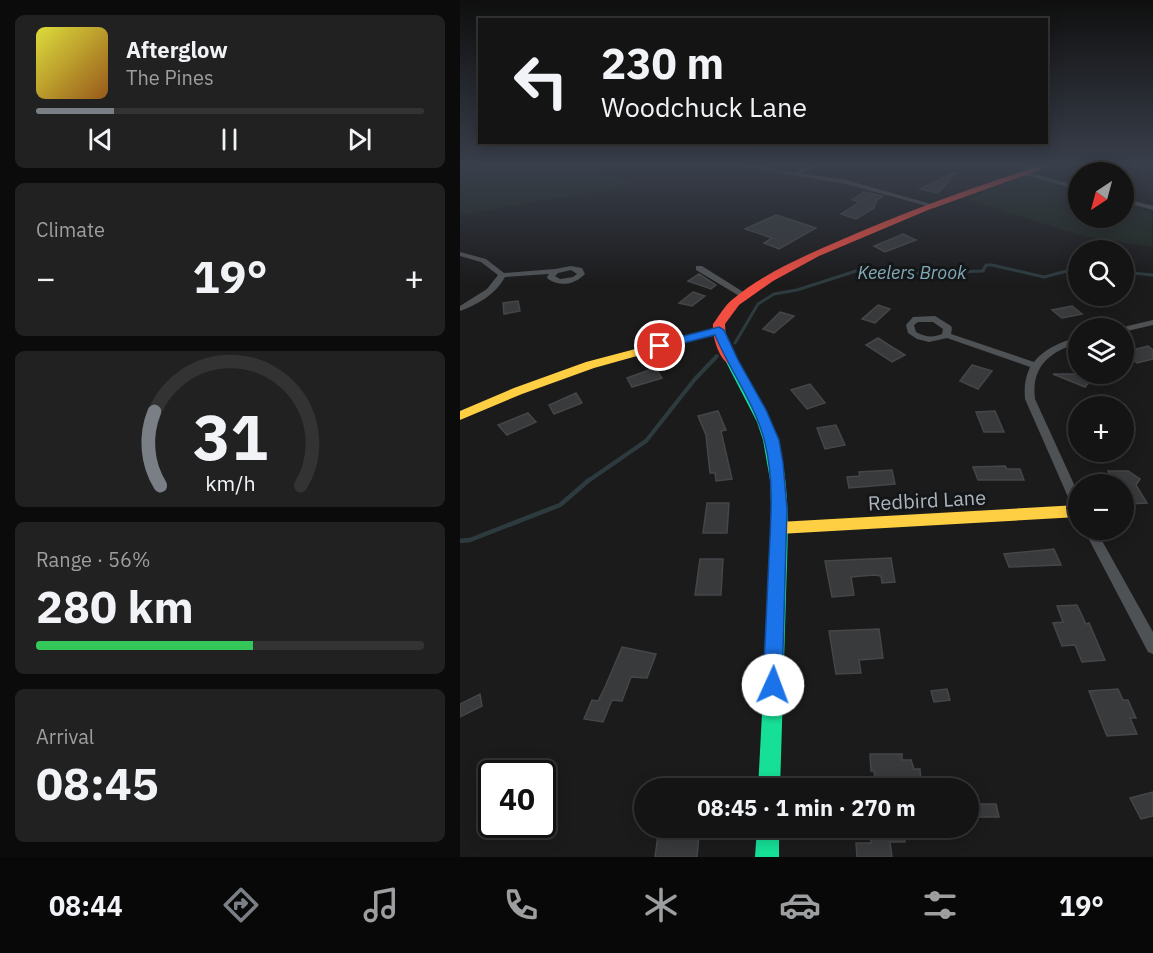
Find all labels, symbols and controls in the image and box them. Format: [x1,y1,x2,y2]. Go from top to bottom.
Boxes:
text: Afterglow [126,35,228,64]
text: 230 m [601,36,724,91]
icon: left [502,42,580,120]
text: The Pines [126,64,214,91]
text: Woodchuck Lane [601,89,807,124]
icon: previous [84,123,117,156]
icon: pause [213,123,246,156]
icon: next [343,123,376,156]
north arrow [1068,162,1134,228]
map controls [1068,162,1134,540]
text: Climate [36,216,105,243]
button: search [1068,240,1134,306]
text: 19° [192,247,268,305]
text: − [36,256,56,299]
text: + [404,256,424,299]
water label: Keelers Brook [858,261,967,284]
button: layers [1068,318,1134,384]
pin [634,320,685,371]
icon: arrive [643,329,676,362]
text: 31 [193,396,267,477]
button: + [1068,396,1134,462]
text: km/h [205,469,255,497]
button: − [1068,474,1134,540]
street label: Redbird Lane [867,483,987,517]
text: Range · 56% [36,546,151,573]
text: 280 km [36,577,194,635]
position arrow [741,653,805,717]
text: Arrival [36,723,94,750]
text: 08:45 [36,754,159,812]
speed limit sign: 40 [478,760,556,838]
text: 08:45 · 1 min · 270 m [697,793,916,822]
icon: directions [220,884,262,926]
icon: music [360,884,402,926]
icon: phone [500,884,542,926]
icon: climate [640,884,682,926]
icon: car [779,884,821,926]
icon: filters [919,884,961,926]
text: 08:44 [49,888,123,923]
text: 19° [1059,888,1104,923]

